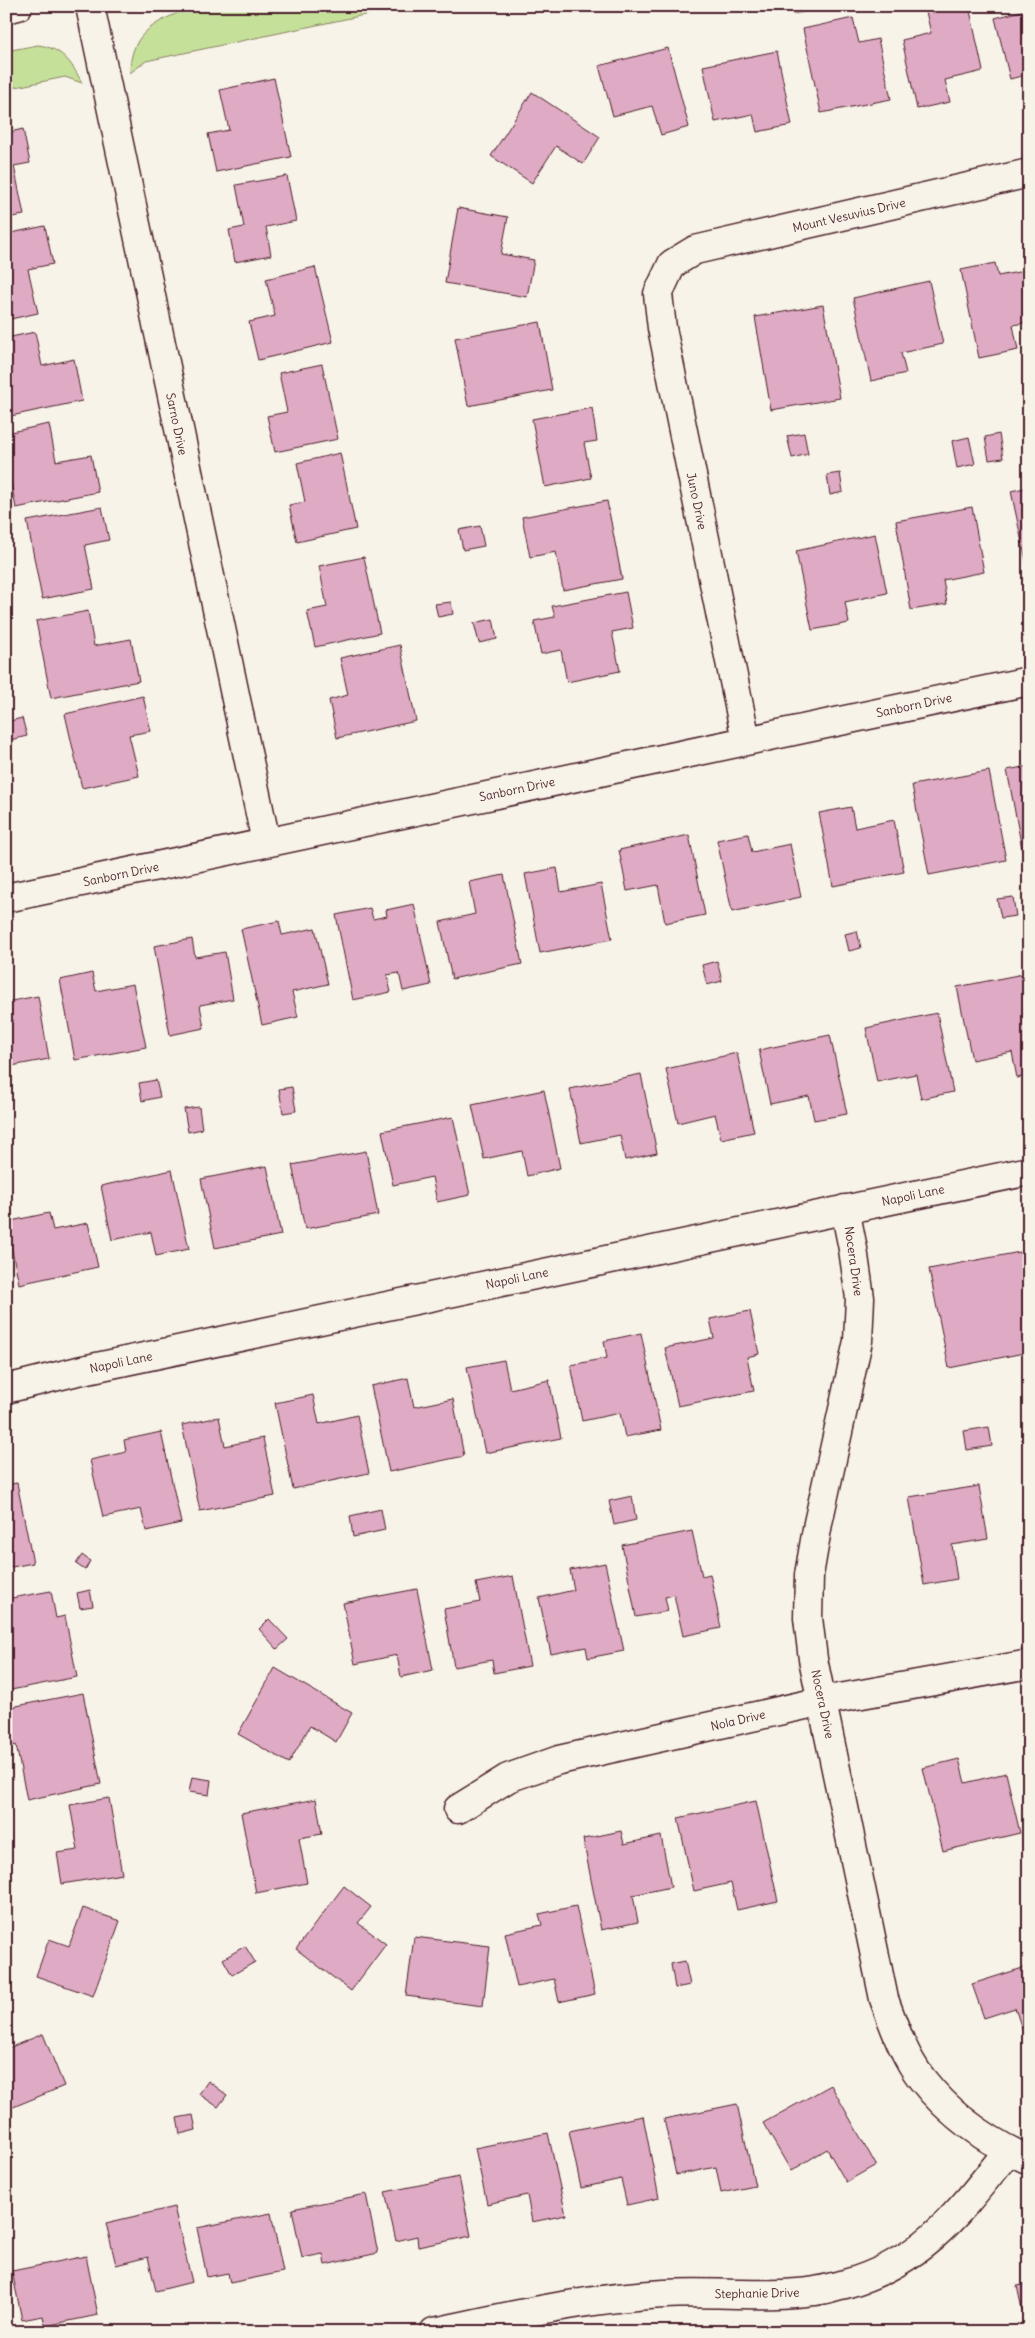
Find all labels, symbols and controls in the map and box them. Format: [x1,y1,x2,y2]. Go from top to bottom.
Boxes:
street label: Mount Vesuvius Drive [791,195,907,235]
street label: Sarno Drive [163,391,191,457]
street label: Juno Drive [684,471,710,531]
street label: Sanborn Drive [875,690,953,720]
street label: Sanborn Drive [478,774,556,804]
street label: Sanborn Drive [82,859,160,889]
street label: Napoli Lane [880,1181,946,1209]
street label: Nocera Drive [842,1225,866,1297]
street label: Napoli Lane [484,1264,550,1292]
street label: Napoli Lane [88,1348,154,1376]
street label: Nocera Drive [808,1668,838,1740]
street label: Nola Drive [709,1706,767,1734]
street label: Stephanie Drive [714,2285,800,2301]

